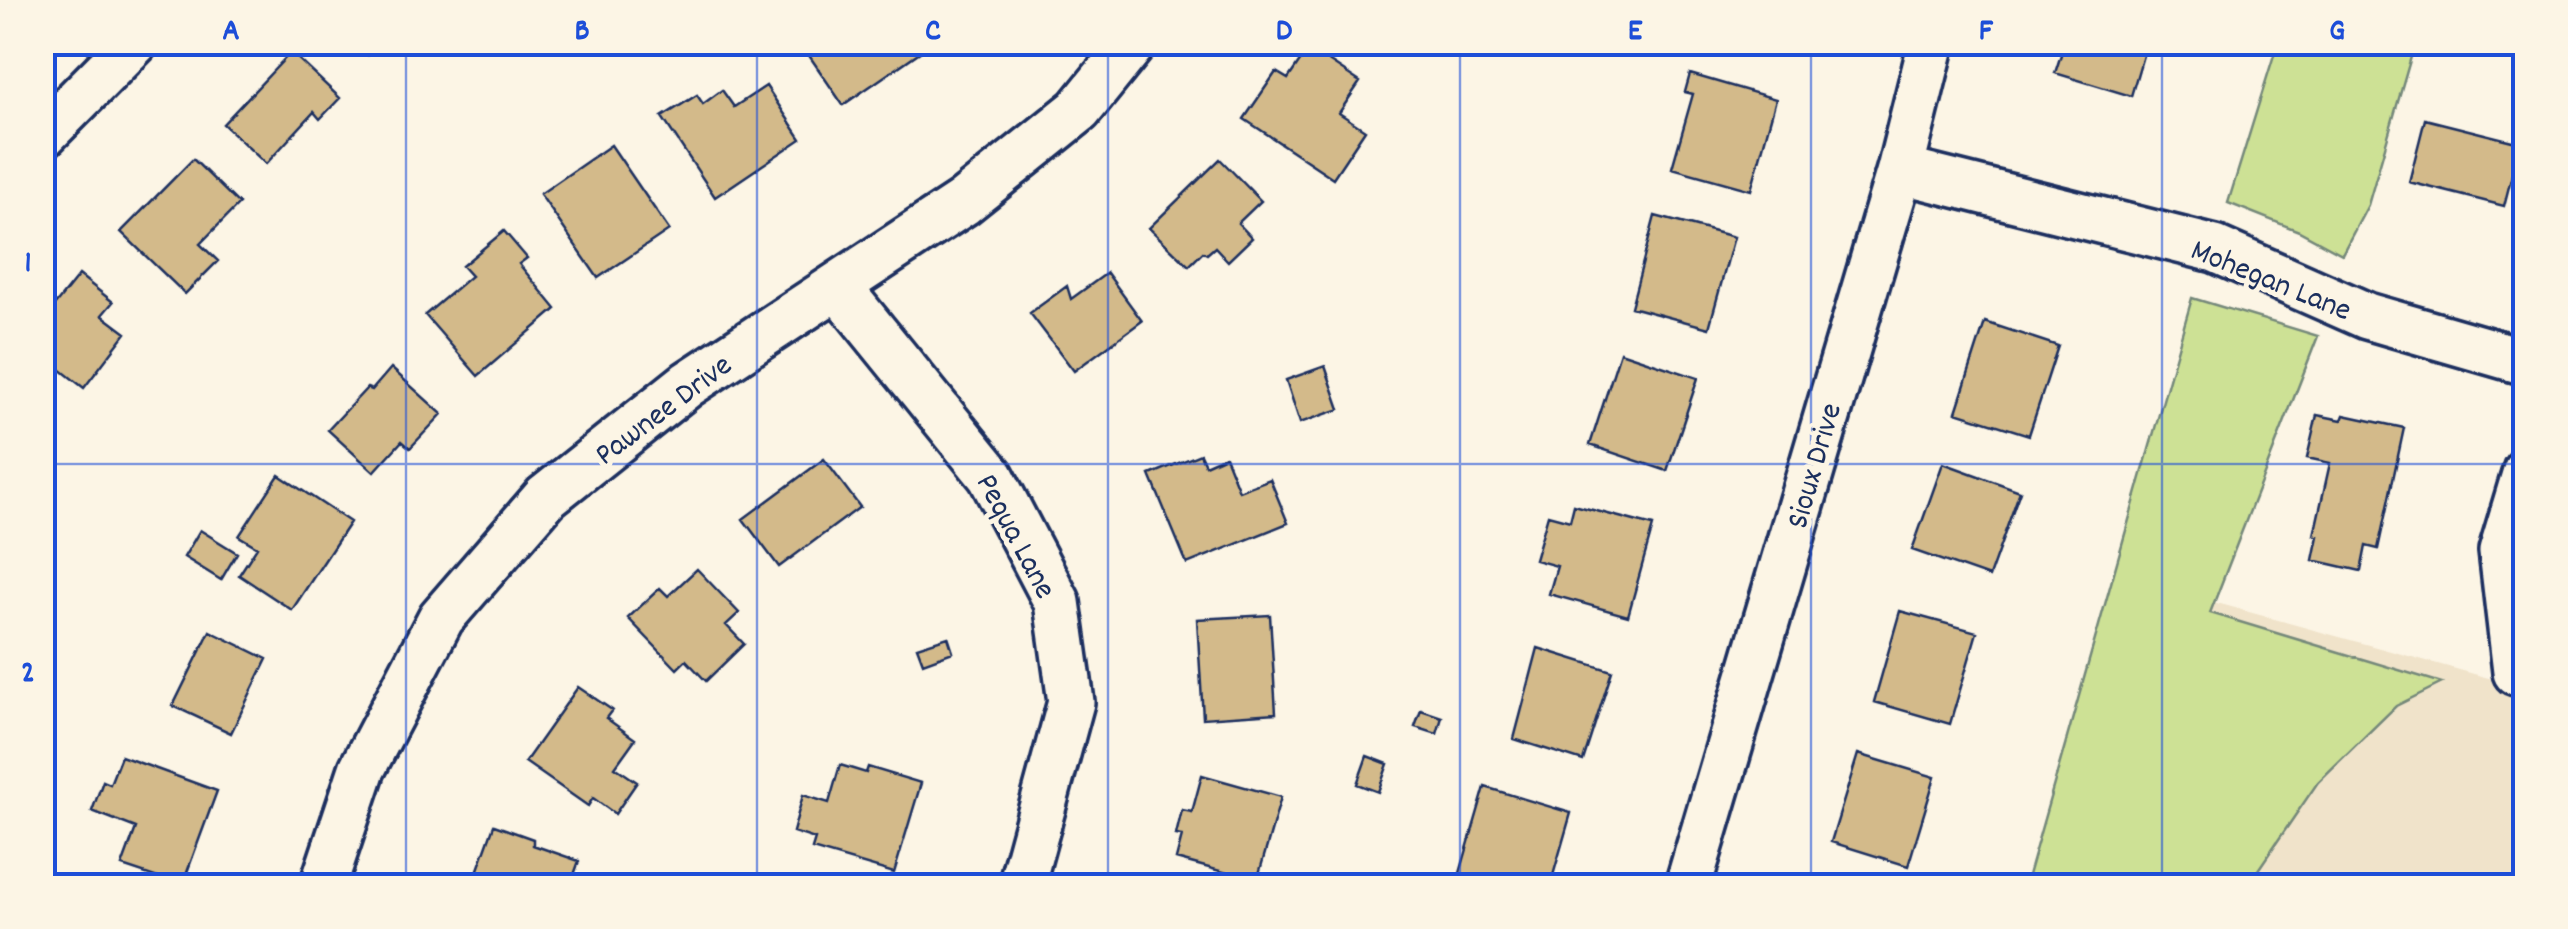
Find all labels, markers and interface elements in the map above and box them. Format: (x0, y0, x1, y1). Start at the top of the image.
text: A (222, 10, 240, 56)
text: B (574, 10, 590, 56)
text: C (925, 10, 941, 56)
text: D (1276, 10, 1293, 56)
text: E (1628, 10, 1643, 56)
text: F (1979, 10, 1994, 56)
text: G (2329, 10, 2345, 56)
street label: Mohegan Lane (2183, 230, 2357, 336)
text: 1 (24, 242, 32, 288)
street label: Pawnee Drive (586, 345, 744, 479)
street label: Sioux Drive (1777, 398, 1857, 535)
street label: Pequa Lane (961, 467, 1066, 608)
text: 2 (21, 652, 35, 698)

